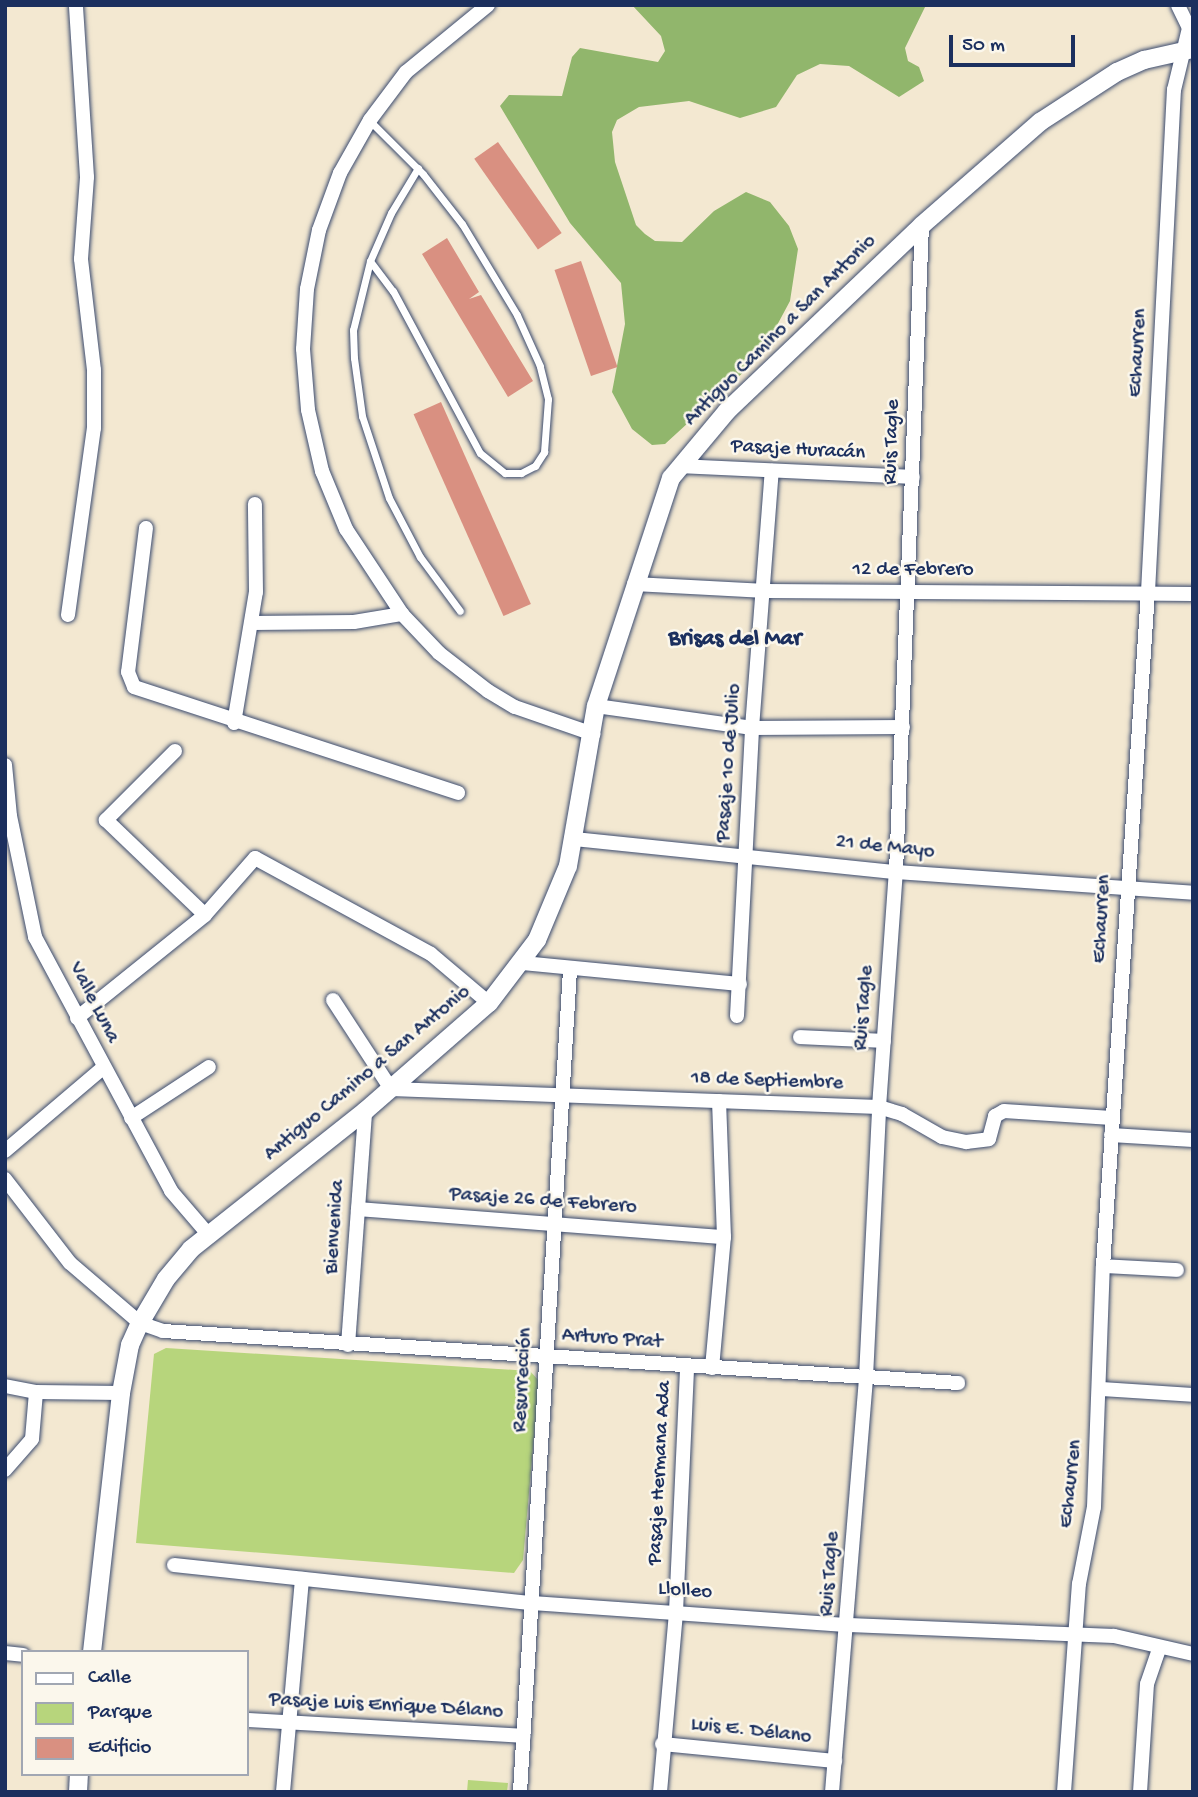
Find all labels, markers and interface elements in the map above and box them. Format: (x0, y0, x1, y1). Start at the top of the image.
scale bar (953, 21, 1079, 65)
text: 50 m (962, 34, 1005, 59)
street label: Antiguo Camino a San Antonio (680, 230, 882, 432)
street label: Echaurren (1124, 308, 1154, 398)
street label: Ruis Tagle (879, 399, 907, 485)
street label: Pasaje Huracán (730, 435, 866, 467)
street label: 12 de Febrero (852, 558, 974, 584)
district label: Brisas del Mar (669, 626, 801, 654)
street label: Pasaje 10 de Julio (712, 683, 748, 843)
street label: 21 de Mayo (834, 830, 936, 866)
street label: Echaurren (1088, 874, 1118, 964)
street label: Valle Luna (62, 958, 124, 1048)
street label: Ruis Tagle (849, 965, 881, 1051)
street label: Antiguo Camino a San Antonio (260, 980, 476, 1168)
street label: 18 de Septiembre (690, 1067, 844, 1097)
street label: Bienvenida (320, 1179, 352, 1275)
street label: Pasaje 26 de Febrero (448, 1183, 638, 1221)
street label: Arturo Prat (561, 1324, 663, 1356)
street label: Resurrección (509, 1327, 539, 1433)
street label: Pasaje Hermana Ada (644, 1380, 678, 1566)
street label: Echaurren (1055, 1439, 1089, 1529)
street label: Ruis Tagle (815, 1531, 847, 1617)
street label: Llolleo (657, 1578, 713, 1606)
legend (21, 1650, 248, 1776)
text: Calle (88, 1666, 131, 1691)
street label: Pasaje Luis Enrique Délano (268, 1688, 504, 1726)
text: Parque (88, 1701, 152, 1726)
street label: Luis E. Délano (689, 1713, 813, 1751)
text: Edificio (88, 1736, 152, 1761)

